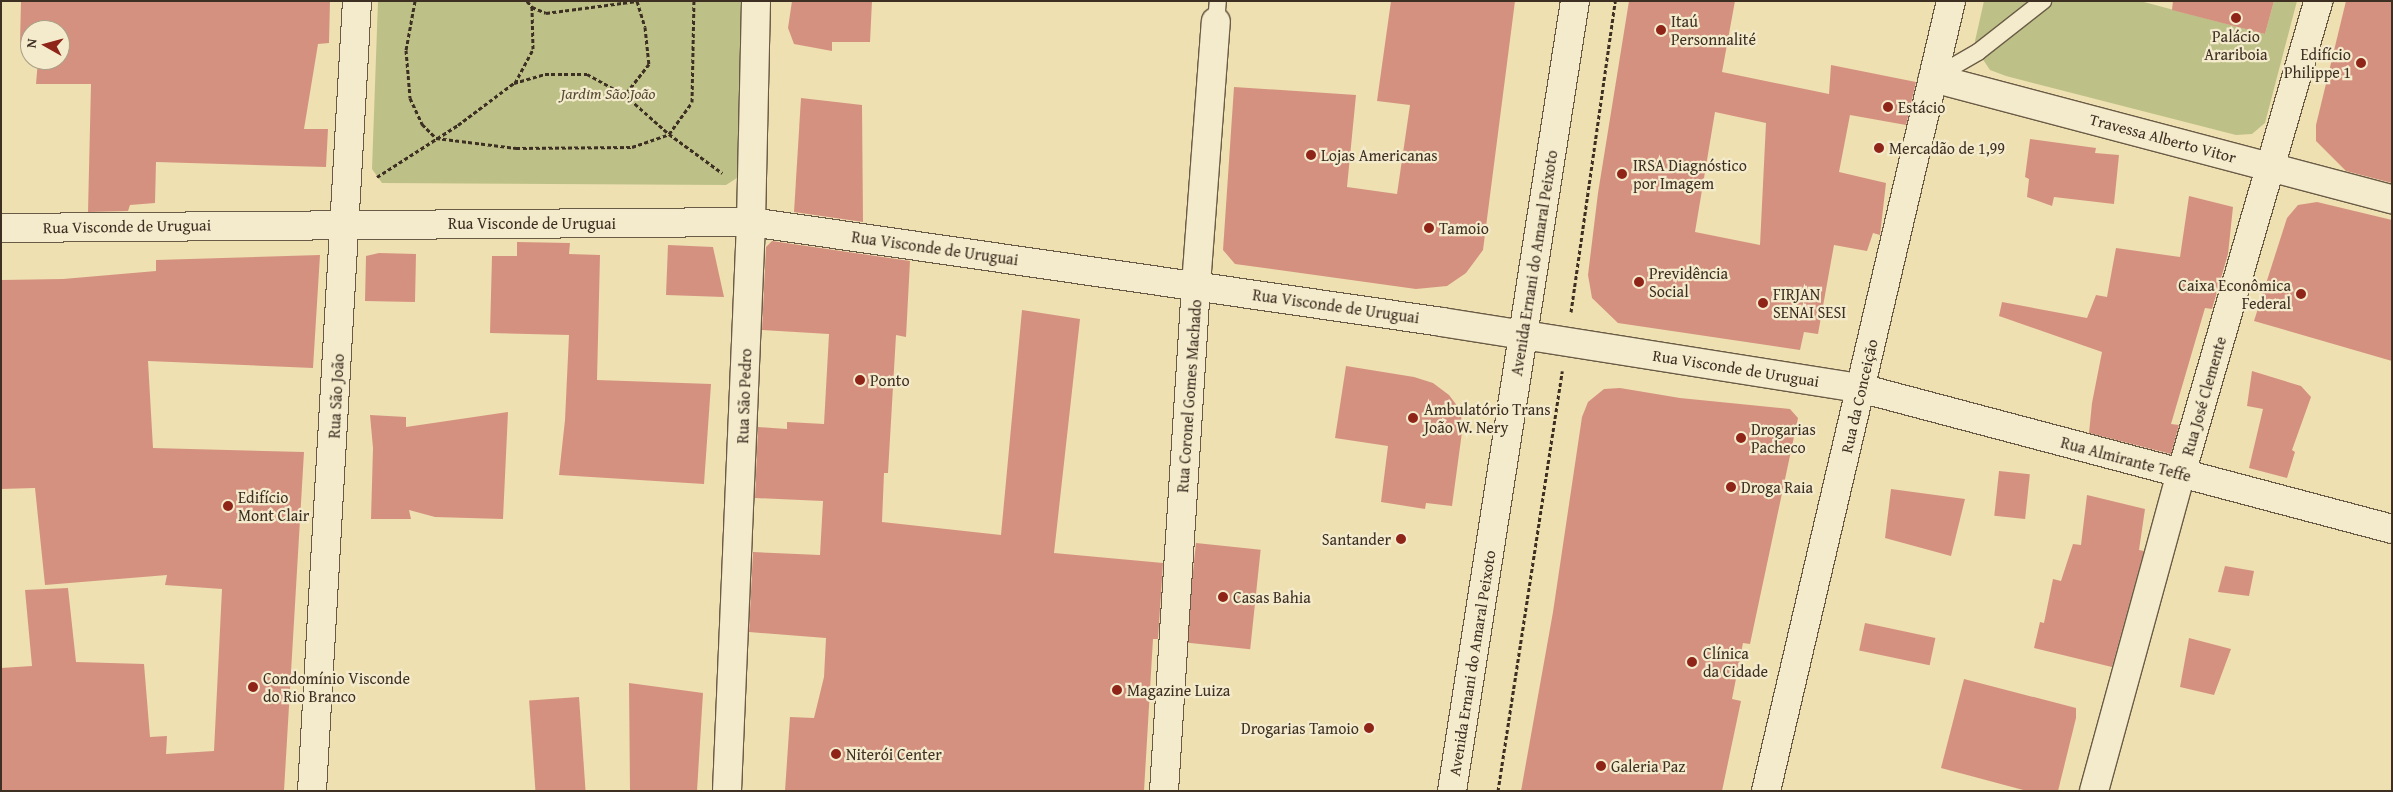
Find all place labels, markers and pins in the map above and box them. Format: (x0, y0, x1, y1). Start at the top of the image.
place label: Itaú Personnalité (1671, 11, 1756, 49)
marker: Palácio Arariboia (2230, 12, 2242, 24)
marker: Itaú Personnalité (1655, 24, 1667, 36)
place label: Palácio Arariboia (2204, 26, 2268, 64)
place label: Edifício Philippe 1 (2284, 44, 2351, 82)
marker: Edifício Philippe 1 (2355, 57, 2367, 69)
place label: Estácio (1898, 97, 1945, 117)
marker: Estácio (1882, 101, 1894, 113)
place label: Mercadão de 1,99 (1889, 138, 2005, 158)
marker: Mercadão de 1,99 (1873, 142, 1885, 154)
place label: Lojas Americanas (1321, 145, 1438, 165)
marker: Lojas Americanas (1305, 149, 1317, 161)
place label: IRSA Diagnóstico por Imagem (1633, 155, 1747, 193)
marker: IRSA Diagnóstico por Imagem (1615, 167, 1629, 181)
place label: Tamoio (1439, 218, 1489, 238)
marker: Tamoio (1423, 222, 1435, 234)
place label: Previdência Social (1649, 263, 1728, 301)
place label: Caixa Econômica Federal (2178, 275, 2291, 313)
marker: Previdência Social (1633, 276, 1645, 288)
place label: FIRJAN SENAI SESI (1773, 284, 1846, 322)
marker: Caixa Econômica Federal (2295, 288, 2307, 300)
marker: FIRJAN SENAI SESI (1757, 297, 1769, 309)
place label: Ponto (870, 370, 910, 390)
marker: Ponto (854, 374, 866, 386)
place label: Ambulatório Trans João W. Nery (1424, 399, 1551, 437)
marker: Ambulatório Trans João W. Nery (1406, 411, 1420, 425)
place label: Drogarias Pacheco (1751, 419, 1816, 457)
marker: Drogarias Pacheco (1735, 432, 1747, 444)
place label: Droga Raia (1741, 477, 1813, 497)
marker: Droga Raia (1725, 481, 1737, 493)
place label: Edifício Mont Clair (238, 487, 309, 525)
marker: Edifício Mont Clair (222, 500, 234, 512)
place label: Santander (1322, 529, 1391, 549)
marker: Santander (1395, 533, 1407, 545)
place label: Casas Bahia (1233, 587, 1311, 607)
marker: Casas Bahia (1217, 591, 1229, 603)
place label: Clínica da Cidade (1703, 643, 1768, 681)
marker: Clínica da Cidade (1685, 655, 1699, 669)
place label: Condomínio Visconde do Rio Branco (263, 668, 410, 706)
place label: Magazine Luiza (1127, 680, 1230, 700)
marker: Condomínio Visconde do Rio Branco (247, 681, 259, 693)
marker: Magazine Luiza (1111, 684, 1123, 696)
place label: Drogarias Tamoio (1241, 718, 1359, 738)
marker: Drogarias Tamoio (1363, 722, 1375, 734)
place label: Niterói Center (846, 744, 942, 764)
marker: Niterói Center (830, 748, 842, 760)
place label: Galeria Paz (1611, 756, 1685, 776)
marker: Galeria Paz (1595, 760, 1607, 772)

